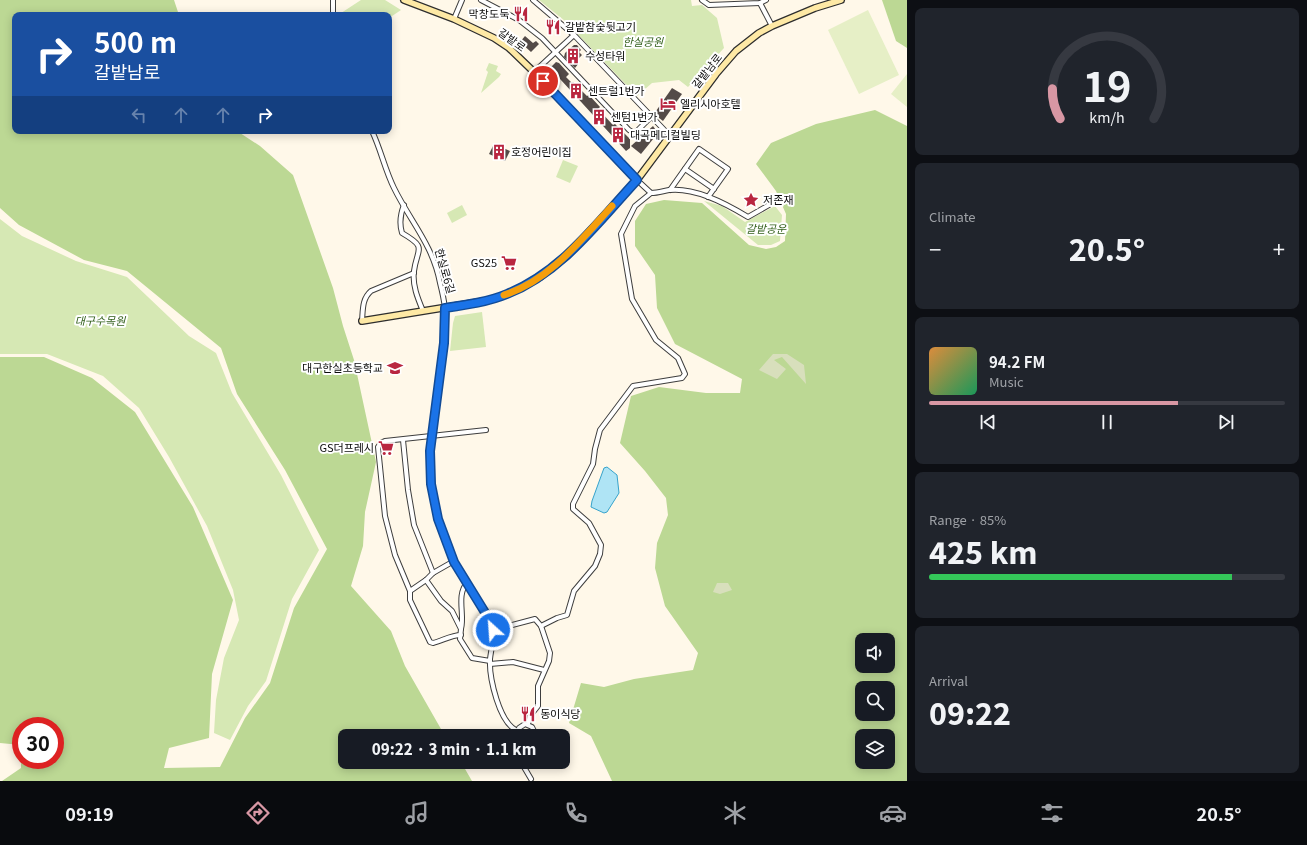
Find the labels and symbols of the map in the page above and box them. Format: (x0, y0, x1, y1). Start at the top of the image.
place label: 막창도둑 (469, 5, 509, 21)
restaurant icon: 막창도둑 (512, 5, 530, 23)
restaurant icon: 갈밭참숯뒷고기 (544, 18, 562, 36)
place label: 갈밭참숯뒷고기 (565, 18, 636, 34)
street label: 갈밭로 (496, 24, 530, 55)
park label: 한실공원 (623, 33, 664, 49)
building icon: 수성타워 (564, 47, 582, 65)
place label: 수성타워 (585, 47, 625, 63)
street label: 갈밭남로 (687, 50, 725, 91)
pin (526, 64, 560, 98)
building icon: 센트럴1번가 (567, 82, 585, 100)
place label: 센트럴1번가 (588, 82, 645, 98)
hotel icon: 엘리시아호텔 (659, 95, 677, 113)
place label: 엘리시아호텔 (680, 95, 741, 111)
building icon: 센텀1번가 (590, 108, 608, 126)
place label: 센텀1번가 (611, 108, 658, 124)
building icon: 대곡메디컬빌딩 (609, 126, 627, 144)
place label: 대곡메디컬빌딩 (630, 126, 701, 142)
building icon: 호정어린이집 (490, 143, 508, 161)
place label: 호정어린이집 (511, 143, 572, 159)
place icon: 저존재 (742, 191, 760, 209)
place label: 저존재 (763, 191, 793, 207)
park label: 갈밭공운 (746, 220, 787, 236)
street label: 한실로6길 (432, 246, 460, 295)
place label: GS25 (471, 254, 497, 270)
supermarket icon: GS25 (500, 254, 518, 272)
park label: 대구수목원 (75, 312, 126, 328)
place label: 대구한실초등학교 (302, 359, 383, 375)
school or university icon: 대구한실초등학교 (386, 359, 404, 377)
place label: GS더프레시 (319, 439, 374, 455)
supermarket icon: GS더프레시 (377, 439, 395, 457)
position arrow (472, 609, 514, 651)
restaurant icon: 동이식당 (519, 705, 537, 723)
place label: 동이식당 (540, 705, 580, 721)
speed limit sign: 30 (12, 717, 64, 769)

